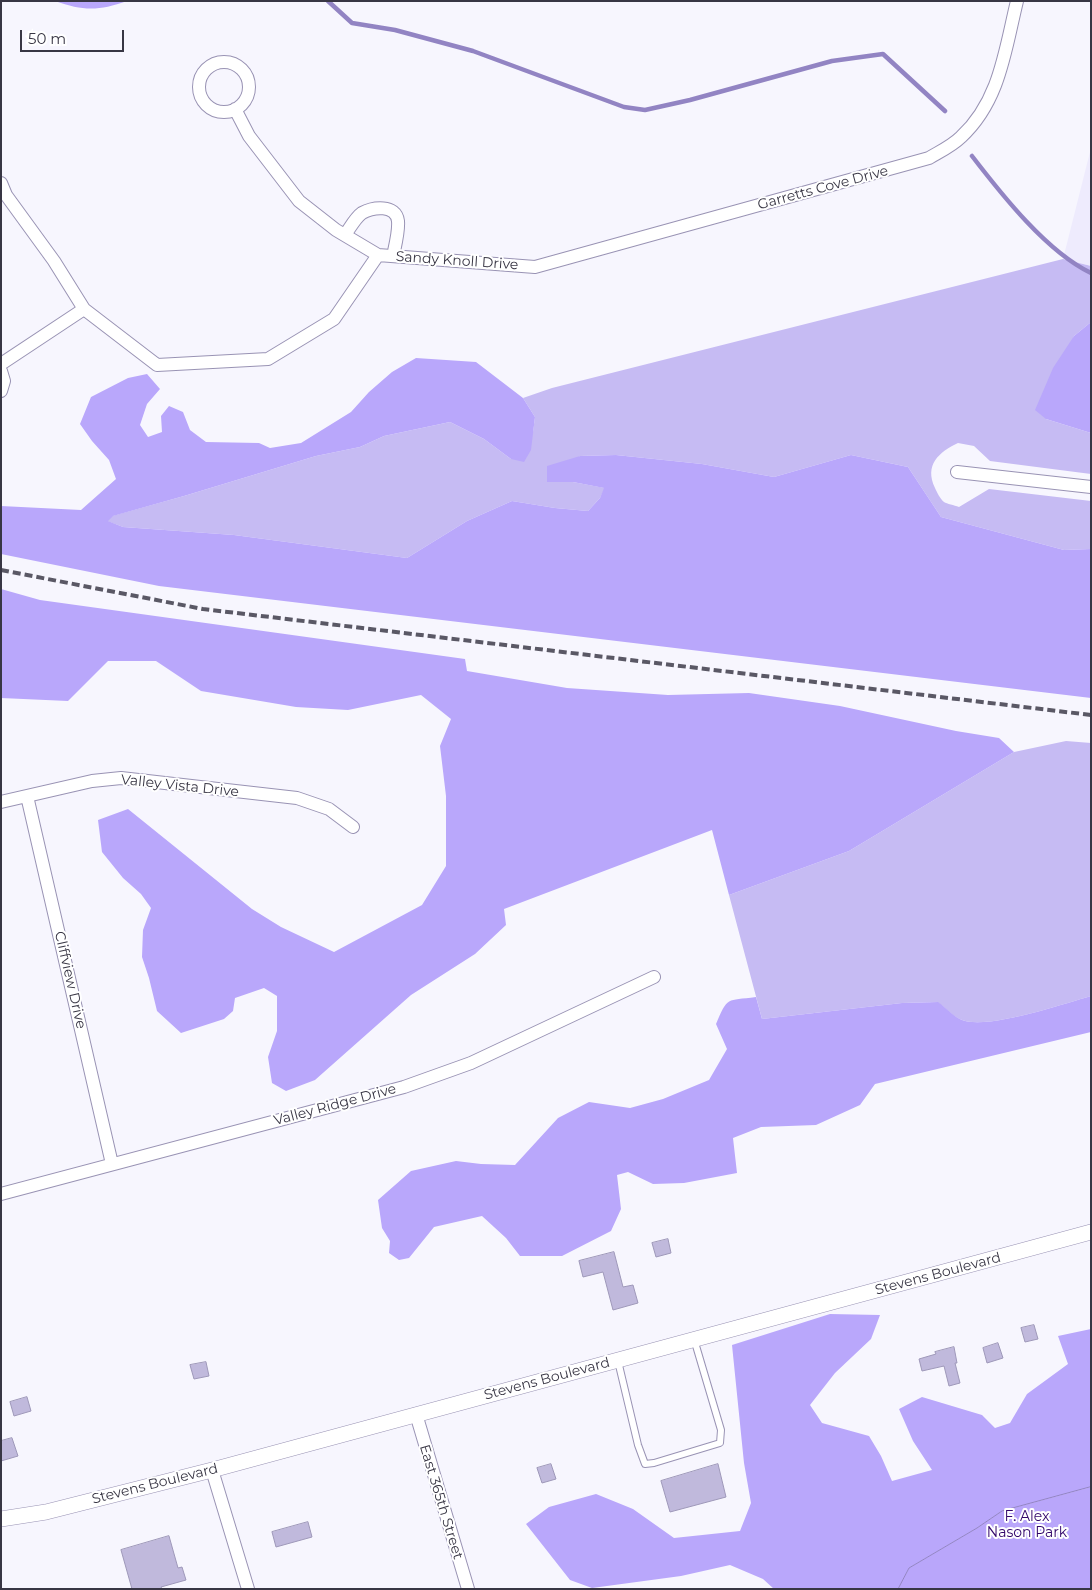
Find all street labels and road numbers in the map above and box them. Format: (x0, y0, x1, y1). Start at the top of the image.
street label: Garretts Cove Drive (756, 162, 890, 214)
street label: Sandy Knoll Drive (395, 248, 519, 274)
street label: Valley Vista Drive (120, 771, 240, 801)
street label: Cliffview Drive (51, 930, 89, 1030)
street label: Valley Ridge Drive (272, 1081, 398, 1129)
street label: Stevens Boulevard (873, 1249, 1003, 1299)
street label: Stevens Boulevard (482, 1354, 612, 1404)
street label: East 365th Street (416, 1443, 466, 1561)
street label: Stevens Boulevard (90, 1460, 220, 1508)

